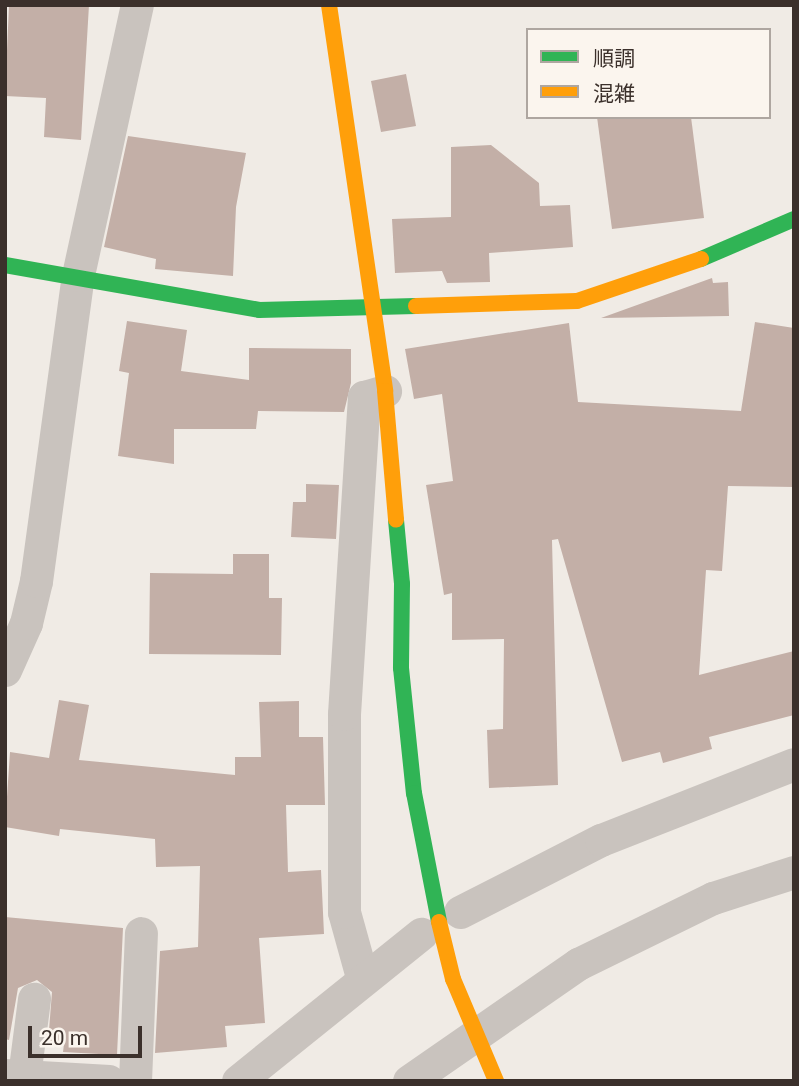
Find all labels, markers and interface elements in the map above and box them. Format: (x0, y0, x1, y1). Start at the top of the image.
legend (526, 28, 771, 119)
text: 順調 (593, 47, 635, 71)
text: 混雑 (593, 82, 635, 106)
scale bar (32, 1012, 145, 1056)
text: 20 m (41, 1026, 88, 1050)

